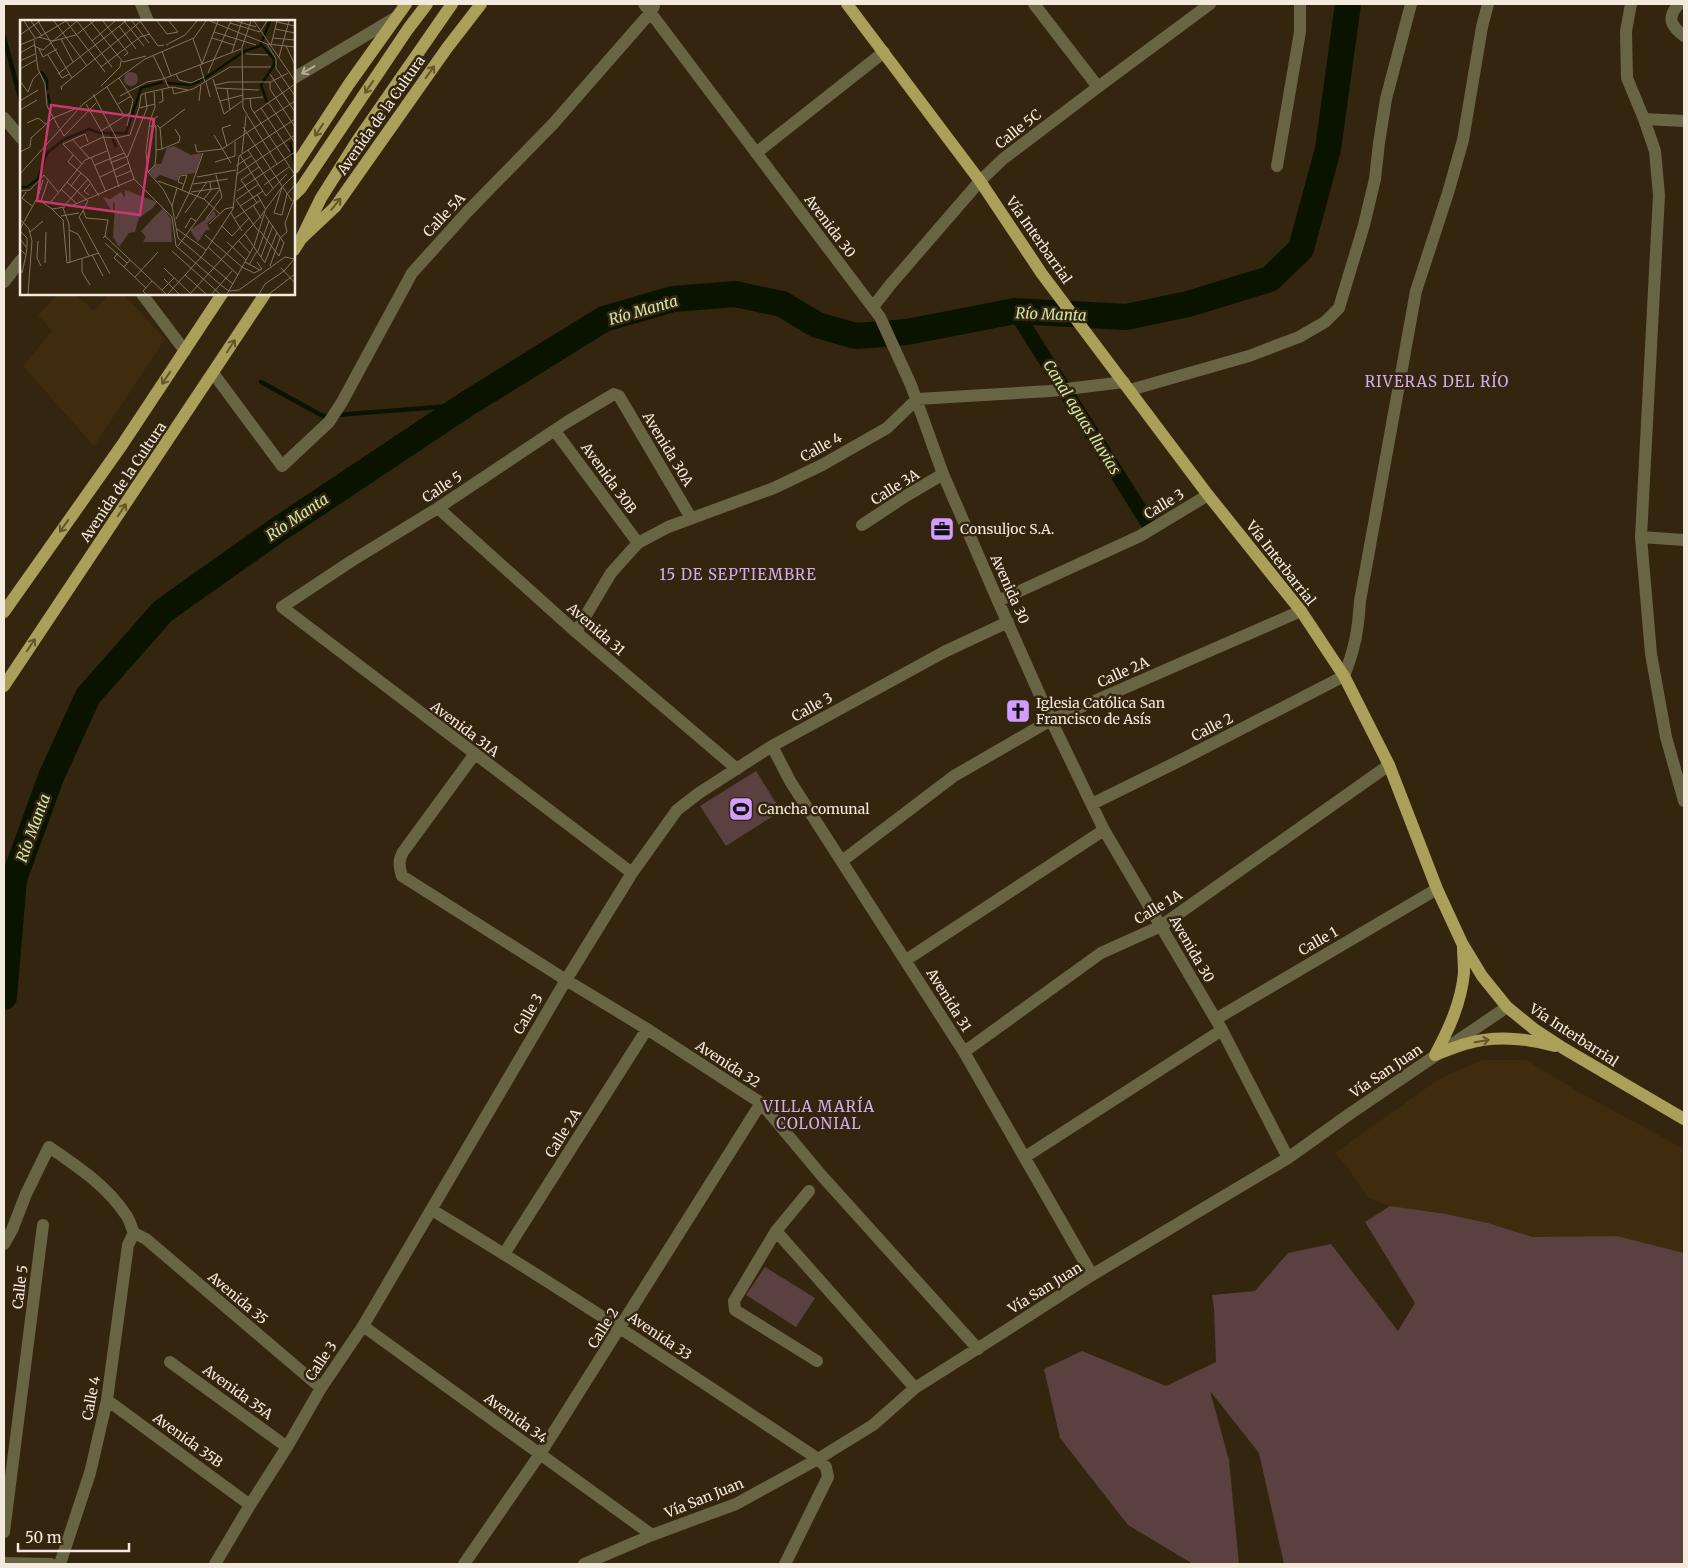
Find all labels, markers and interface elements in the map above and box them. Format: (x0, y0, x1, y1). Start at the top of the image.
inset map (20, 20, 295, 295)
street label: Avenida de la Cultura (333, 52, 429, 179)
one-way arrow (302, 65, 316, 75)
one-way arrow (425, 65, 435, 79)
one-way arrow (364, 79, 374, 93)
street label: Calle 5C (991, 105, 1045, 153)
one-way arrow (313, 123, 324, 137)
street label: Calle 5A (419, 189, 469, 241)
street label: Avenida 30 (800, 190, 859, 261)
street label: Vía Interbarrial (1002, 192, 1076, 288)
one-way arrow (330, 198, 341, 211)
water label: Río Manta (606, 291, 680, 329)
water label: Río Manta (1015, 303, 1087, 325)
one-way arrow (226, 339, 236, 353)
water label: Canal aguas lluvias (1039, 356, 1125, 478)
one-way arrow (161, 371, 171, 385)
district label: RIVERAS DEL RÍO (1365, 371, 1509, 391)
street label: Avenida 30A (638, 408, 697, 490)
street label: Avenida de la Cultura (75, 418, 170, 546)
street label: Calle 4 (797, 428, 845, 466)
street label: Avenida 30B (577, 438, 641, 517)
street label: Calle 3A (867, 465, 923, 509)
street label: Calle 5 (419, 467, 465, 507)
street label: Calle 3 (1140, 485, 1188, 523)
water label: Río Manta (262, 489, 332, 545)
one-way arrow (116, 503, 127, 517)
office icon: Consuljoc S.A. (929, 516, 955, 542)
street label: Vía Interbarrial (1242, 516, 1320, 609)
one-way arrow (59, 519, 69, 533)
place label: Consuljoc S.A. (960, 520, 1054, 538)
street label: Avenida 30 (986, 551, 1033, 627)
district label: 15 DE SEPTIEMBRE (659, 565, 817, 584)
street label: Avenida 31 (563, 598, 629, 659)
one-way arrow (26, 638, 36, 652)
street label: Calle 2A (1094, 653, 1152, 691)
street label: Calle 3 (788, 688, 836, 726)
place label: Iglesia Católica San Francisco de Asís (1036, 694, 1165, 728)
street label: Avenida 31A (426, 697, 503, 761)
church icon: Iglesia Católica San Francisco de Asís (1005, 698, 1031, 724)
street label: Calle 2 (1188, 709, 1236, 745)
water label: Río Manta (12, 791, 54, 865)
sports icon: Cancha comunal (728, 796, 754, 822)
place label: Cancha comunal (758, 800, 870, 818)
street label: Calle 1A (1131, 886, 1185, 928)
street label: Avenida 30 (1165, 912, 1218, 986)
street label: Calle 1 (1295, 923, 1341, 959)
street label: Avenida 31 (922, 964, 975, 1035)
street label: Calle 3 (509, 990, 547, 1038)
street label: Vía Interbarrial (1525, 999, 1622, 1071)
one-way arrow (1473, 1035, 1489, 1045)
street label: Avenida 32 (692, 1036, 764, 1091)
street label: Vía San Juan (1346, 1040, 1426, 1102)
district label: VILLA MARÍA COLONIAL (762, 1096, 875, 1133)
street label: Calle 2A (541, 1105, 585, 1161)
street label: Vía San Juan (1004, 1258, 1085, 1318)
street label: Calle 5 (8, 1264, 32, 1310)
street label: Avenida 35 (204, 1267, 272, 1328)
street label: Calle 2 (584, 1304, 622, 1352)
street label: Avenida 33 (624, 1308, 695, 1364)
street label: Calle 3 (301, 1338, 341, 1384)
street label: Avenida 35A (199, 1360, 277, 1423)
street label: Calle 4 (78, 1374, 104, 1422)
street label: Avenida 34 (480, 1388, 551, 1447)
street label: Avenida 35B (149, 1408, 226, 1471)
street label: Vía San Juan (661, 1474, 746, 1522)
scale bar (18, 1520, 129, 1552)
text: 50 m (25, 1528, 62, 1547)

